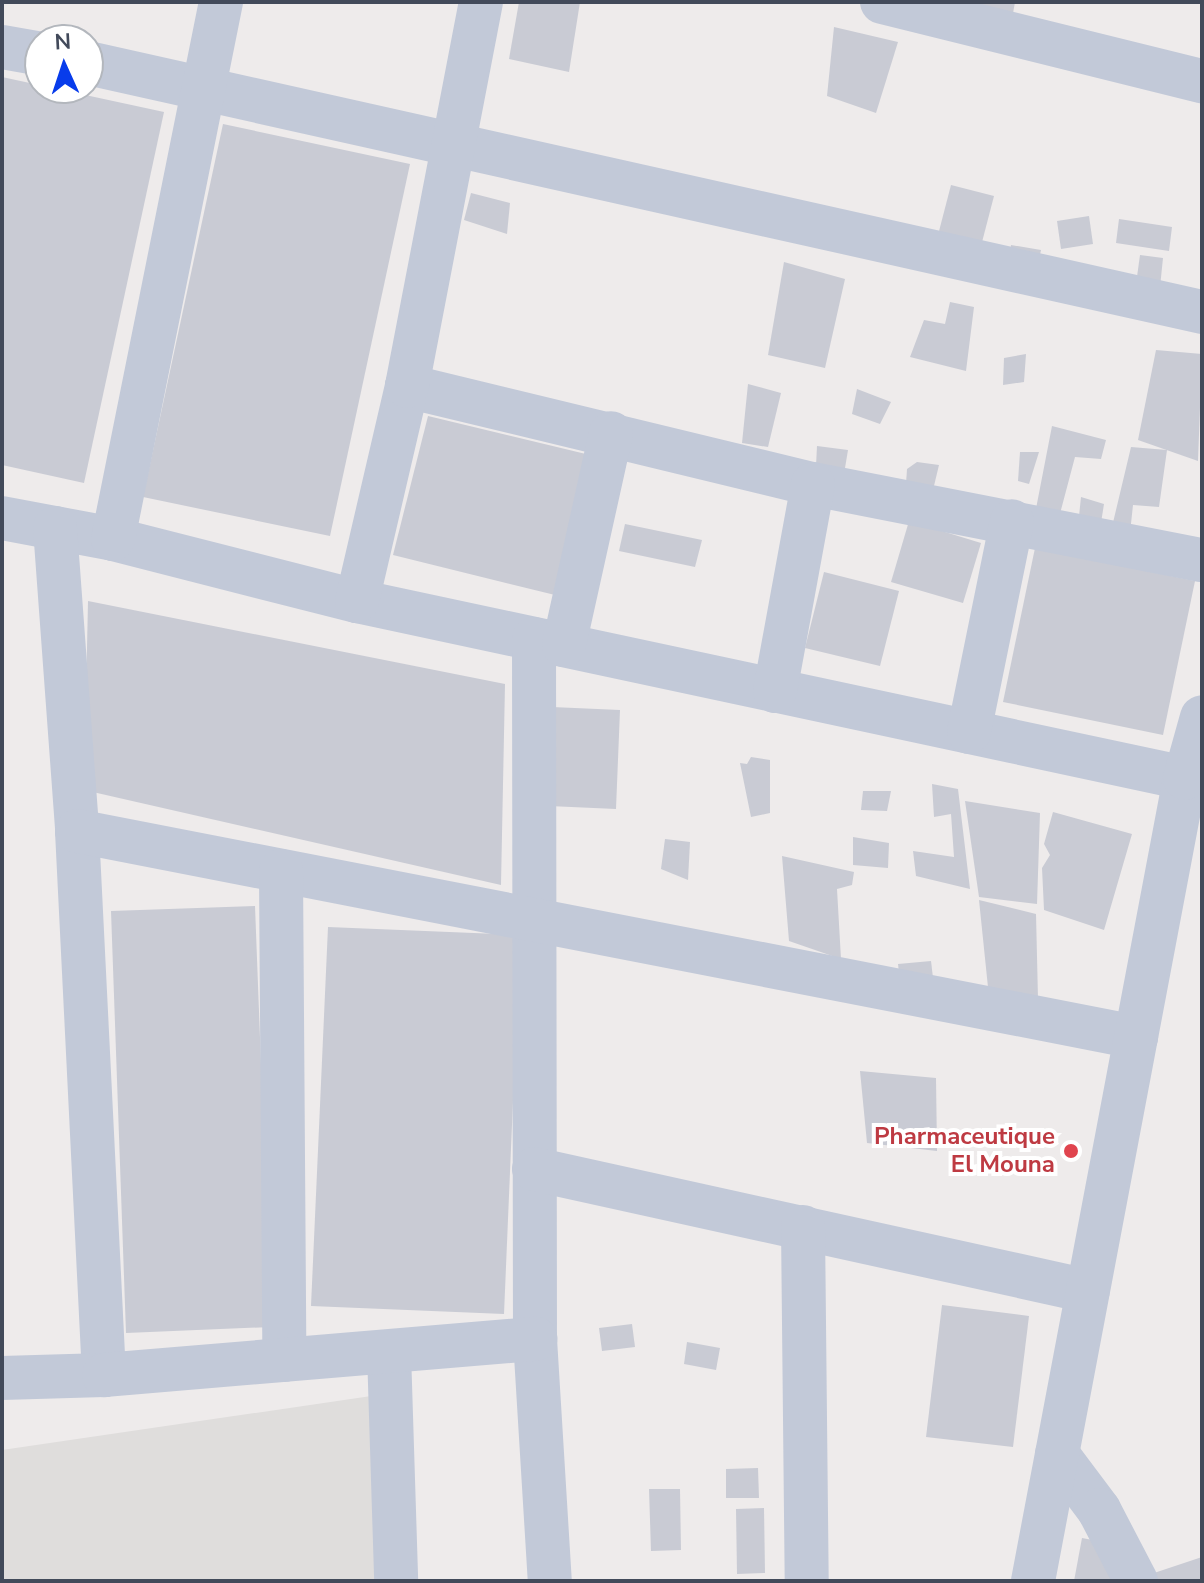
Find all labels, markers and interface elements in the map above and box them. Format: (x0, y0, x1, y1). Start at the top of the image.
north arrow (24, 24, 104, 104)
text: N (54, 27, 72, 57)
place label: Pharmaceutique El Mouna (874, 1123, 1055, 1179)
marker: Pharmaceutique El Mouna (1062, 1142, 1080, 1160)

